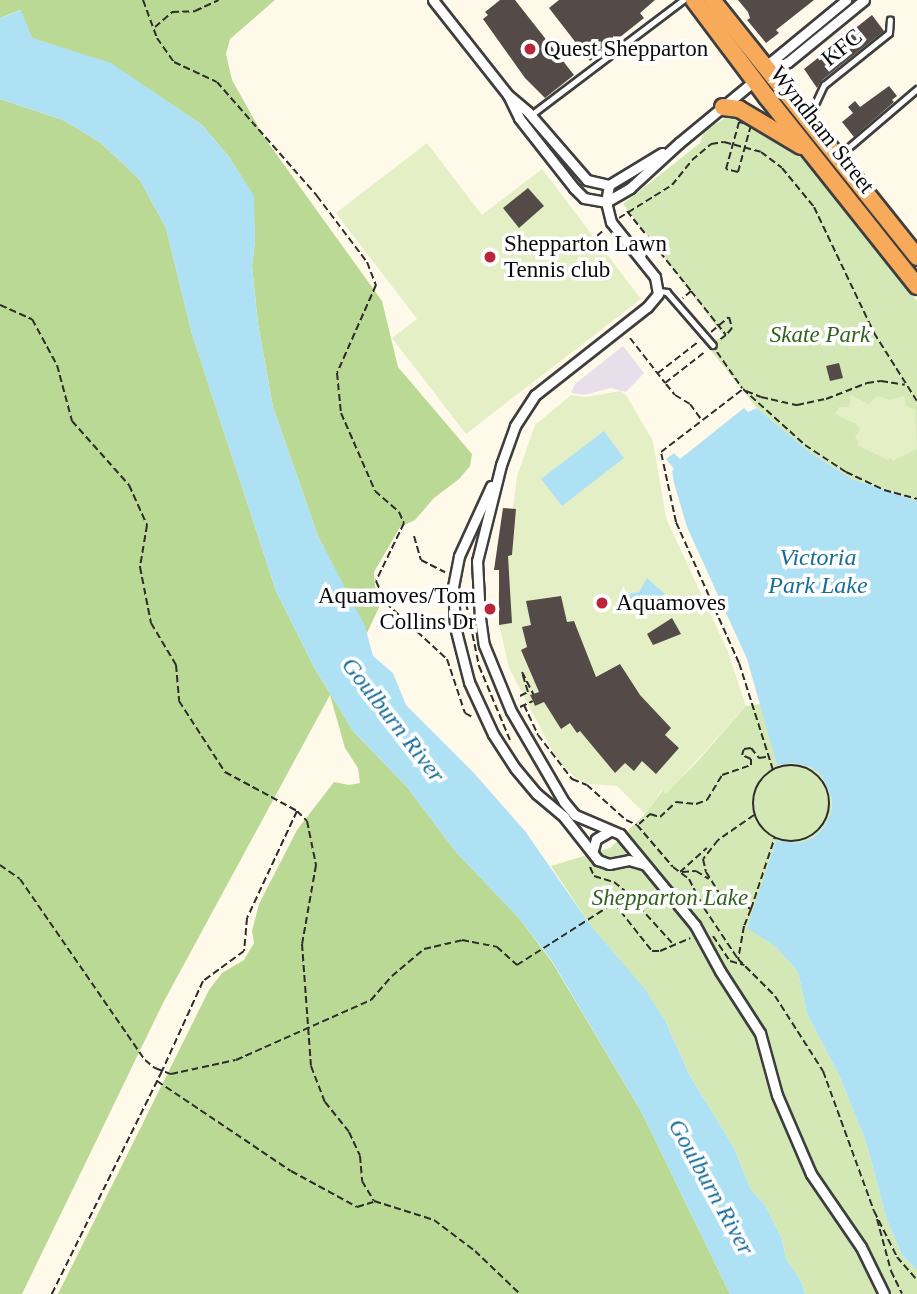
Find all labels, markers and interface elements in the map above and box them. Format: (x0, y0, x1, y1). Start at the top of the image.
street label: KFC (816, 23, 868, 73)
place label: Quest Shepparton (544, 35, 708, 63)
marker: Quest Shepparton (522, 41, 538, 57)
street label: Wyndham Street (764, 61, 880, 199)
place label: Shepparton Lawn Tennis club (504, 230, 667, 284)
marker: Shepparton Lawn Tennis club (482, 249, 498, 265)
park label: Skate Park (770, 321, 870, 349)
water label: Victoria Park Lake (768, 544, 868, 600)
place label: Aquamoves/Tom Collins Dr (318, 582, 476, 636)
place label: Aquamoves (616, 589, 726, 617)
marker: Aquamoves (594, 595, 610, 611)
marker: Aquamoves/Tom Collins Dr (482, 601, 498, 617)
water label: Goulburn River (335, 652, 451, 788)
park label: Shepparton Lake (592, 884, 748, 912)
water label: Goulburn River (662, 1114, 760, 1260)

